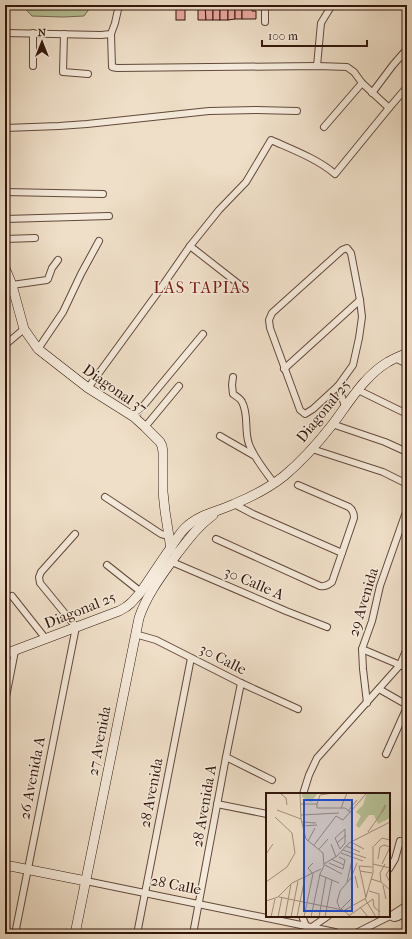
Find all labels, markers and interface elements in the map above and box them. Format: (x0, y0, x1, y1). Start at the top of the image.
north arrow (22, 22, 62, 62)
scale bar (262, 22, 367, 48)
text: N (38, 26, 47, 39)
text: 100 m (268, 29, 298, 43)
district label: LAS TAPIAS (153, 278, 251, 297)
street label: Diagonal 37 (79, 360, 151, 418)
street label: Diagonal 25 (292, 376, 354, 446)
street label: 30 Calle A (221, 562, 287, 604)
street label: 29 Avenida (344, 564, 382, 639)
street label: Diagonal 25 (42, 588, 118, 632)
street label: 30 Calle (197, 640, 250, 679)
street label: 27 Avenida (83, 704, 115, 777)
street label: 26 Avenida A (15, 735, 49, 821)
street label: 28 Avenida (135, 756, 167, 829)
street label: 28 Avenida A (188, 763, 220, 849)
inset map (266, 793, 390, 917)
street label: 28 Calle (149, 871, 203, 899)

